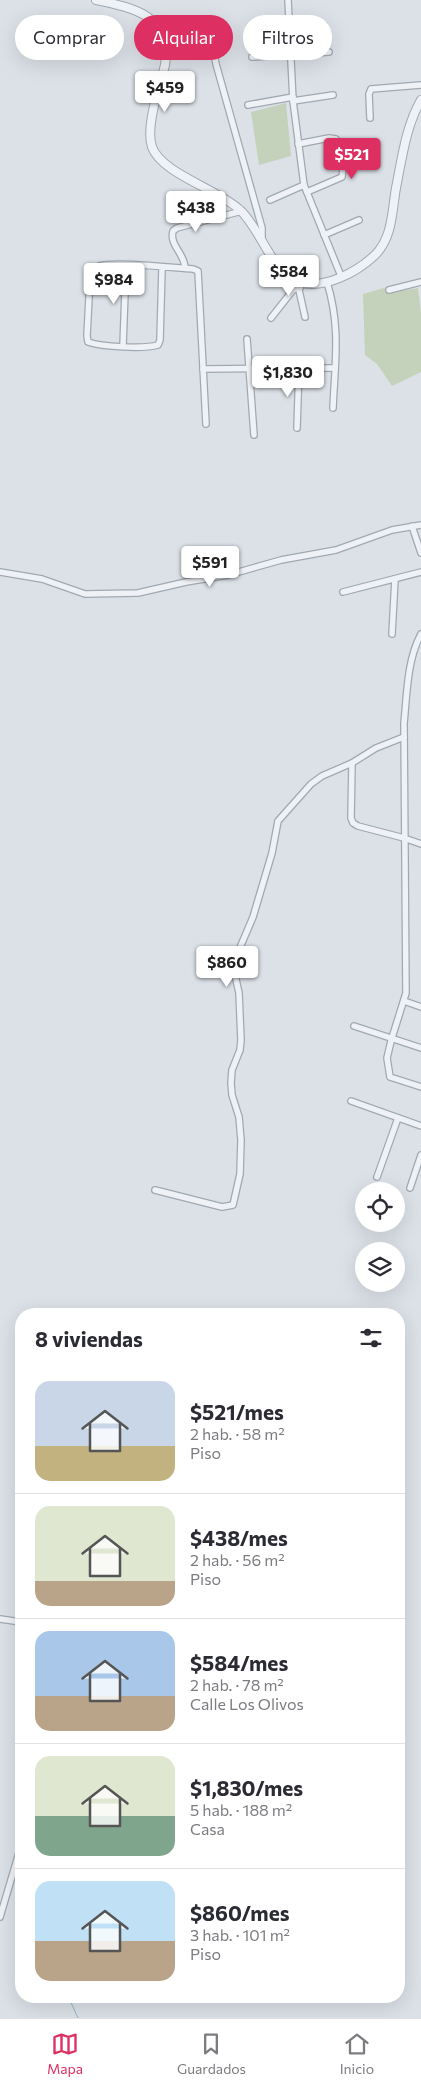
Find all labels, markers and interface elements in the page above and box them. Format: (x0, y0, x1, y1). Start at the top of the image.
chip: Comprar (15, 15, 124, 60)
chip: Alquilar (134, 15, 233, 60)
chip: Filtros (243, 15, 332, 60)
pin: $459 (135, 70, 195, 113)
text: $459 (146, 77, 184, 96)
pin: $521 (322, 138, 382, 180)
text: $521 (335, 144, 369, 163)
pin: $438 (166, 190, 226, 233)
text: $438 (177, 197, 215, 216)
pin: $584 (259, 254, 319, 297)
text: $584 (270, 261, 308, 280)
pin: $984 (84, 262, 144, 305)
text: $984 (95, 269, 133, 288)
pin: $1,830 (247, 356, 329, 398)
text: $1,830 (263, 362, 313, 381)
pin: $591 (180, 546, 240, 588)
text: $591 (192, 552, 228, 571)
pin: $860 (197, 946, 257, 988)
text: $860 (207, 952, 247, 971)
map controls (355, 1182, 405, 1292)
button: locate (355, 1182, 405, 1232)
button: layers (355, 1242, 405, 1292)
icon: filters (357, 1324, 385, 1352)
text: 8 viviendas (35, 1326, 143, 1351)
text: $521/mes (190, 1399, 284, 1424)
icon: home (75, 1401, 135, 1461)
text: 2 hab. · 58 m² (190, 1424, 285, 1443)
text: Piso (190, 1443, 221, 1462)
text: $438/mes (190, 1525, 288, 1550)
icon: home (75, 1526, 135, 1586)
text: 2 hab. · 56 m² (190, 1550, 285, 1569)
text: Piso (190, 1569, 221, 1588)
text: $584/mes (190, 1650, 288, 1675)
icon: home (75, 1651, 135, 1711)
text: 2 hab. · 78 m² (190, 1675, 284, 1694)
text: Calle Los Olivos (190, 1694, 304, 1713)
text: $1,830/mes (190, 1775, 303, 1800)
icon: home (75, 1776, 135, 1836)
text: 5 hab. · 188 m² (190, 1800, 292, 1819)
text: Casa (190, 1819, 225, 1838)
text: $860/mes (190, 1900, 290, 1925)
icon: home (75, 1901, 135, 1961)
text: 3 hab. · 101 m² (190, 1925, 290, 1944)
text: Piso (190, 1944, 221, 1963)
tab: Mapa (47, 2030, 83, 2077)
tab: Guardados (177, 2030, 246, 2077)
tab: Inicio (340, 2030, 374, 2077)

